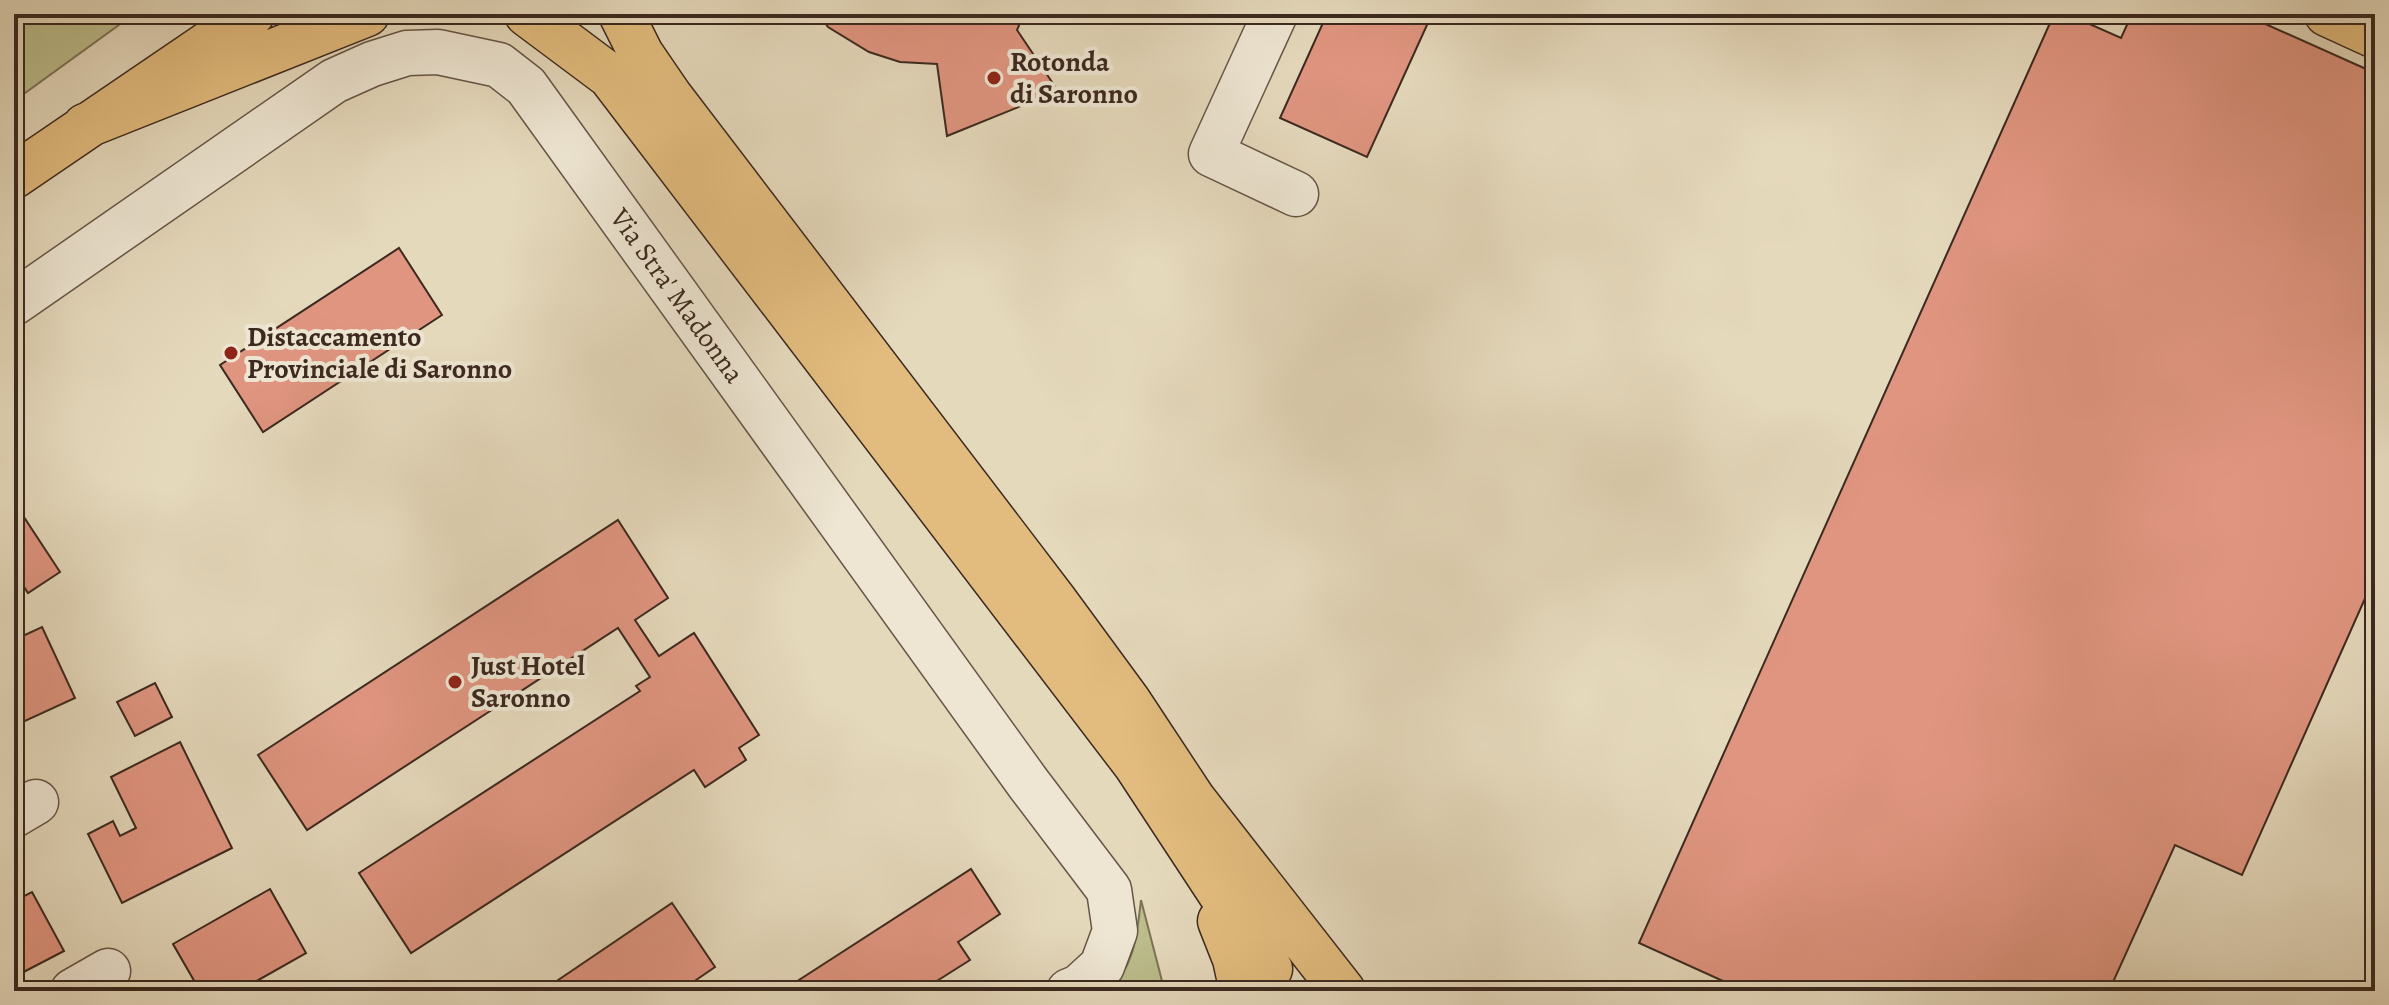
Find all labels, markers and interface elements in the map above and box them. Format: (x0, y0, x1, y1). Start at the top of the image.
place label: Rotonda di Saronno (1010, 43, 1138, 113)
marker: Rotonda di Saronno (985, 69, 1003, 87)
street label: Via Stra' Madonna (601, 200, 753, 391)
place label: Distaccamento Provinciale di Saronno (247, 318, 512, 388)
marker: Distaccamento Provinciale di Saronno (222, 344, 240, 362)
place label: Just Hotel Saronno (471, 647, 585, 717)
marker: Just Hotel Saronno (446, 673, 464, 691)

